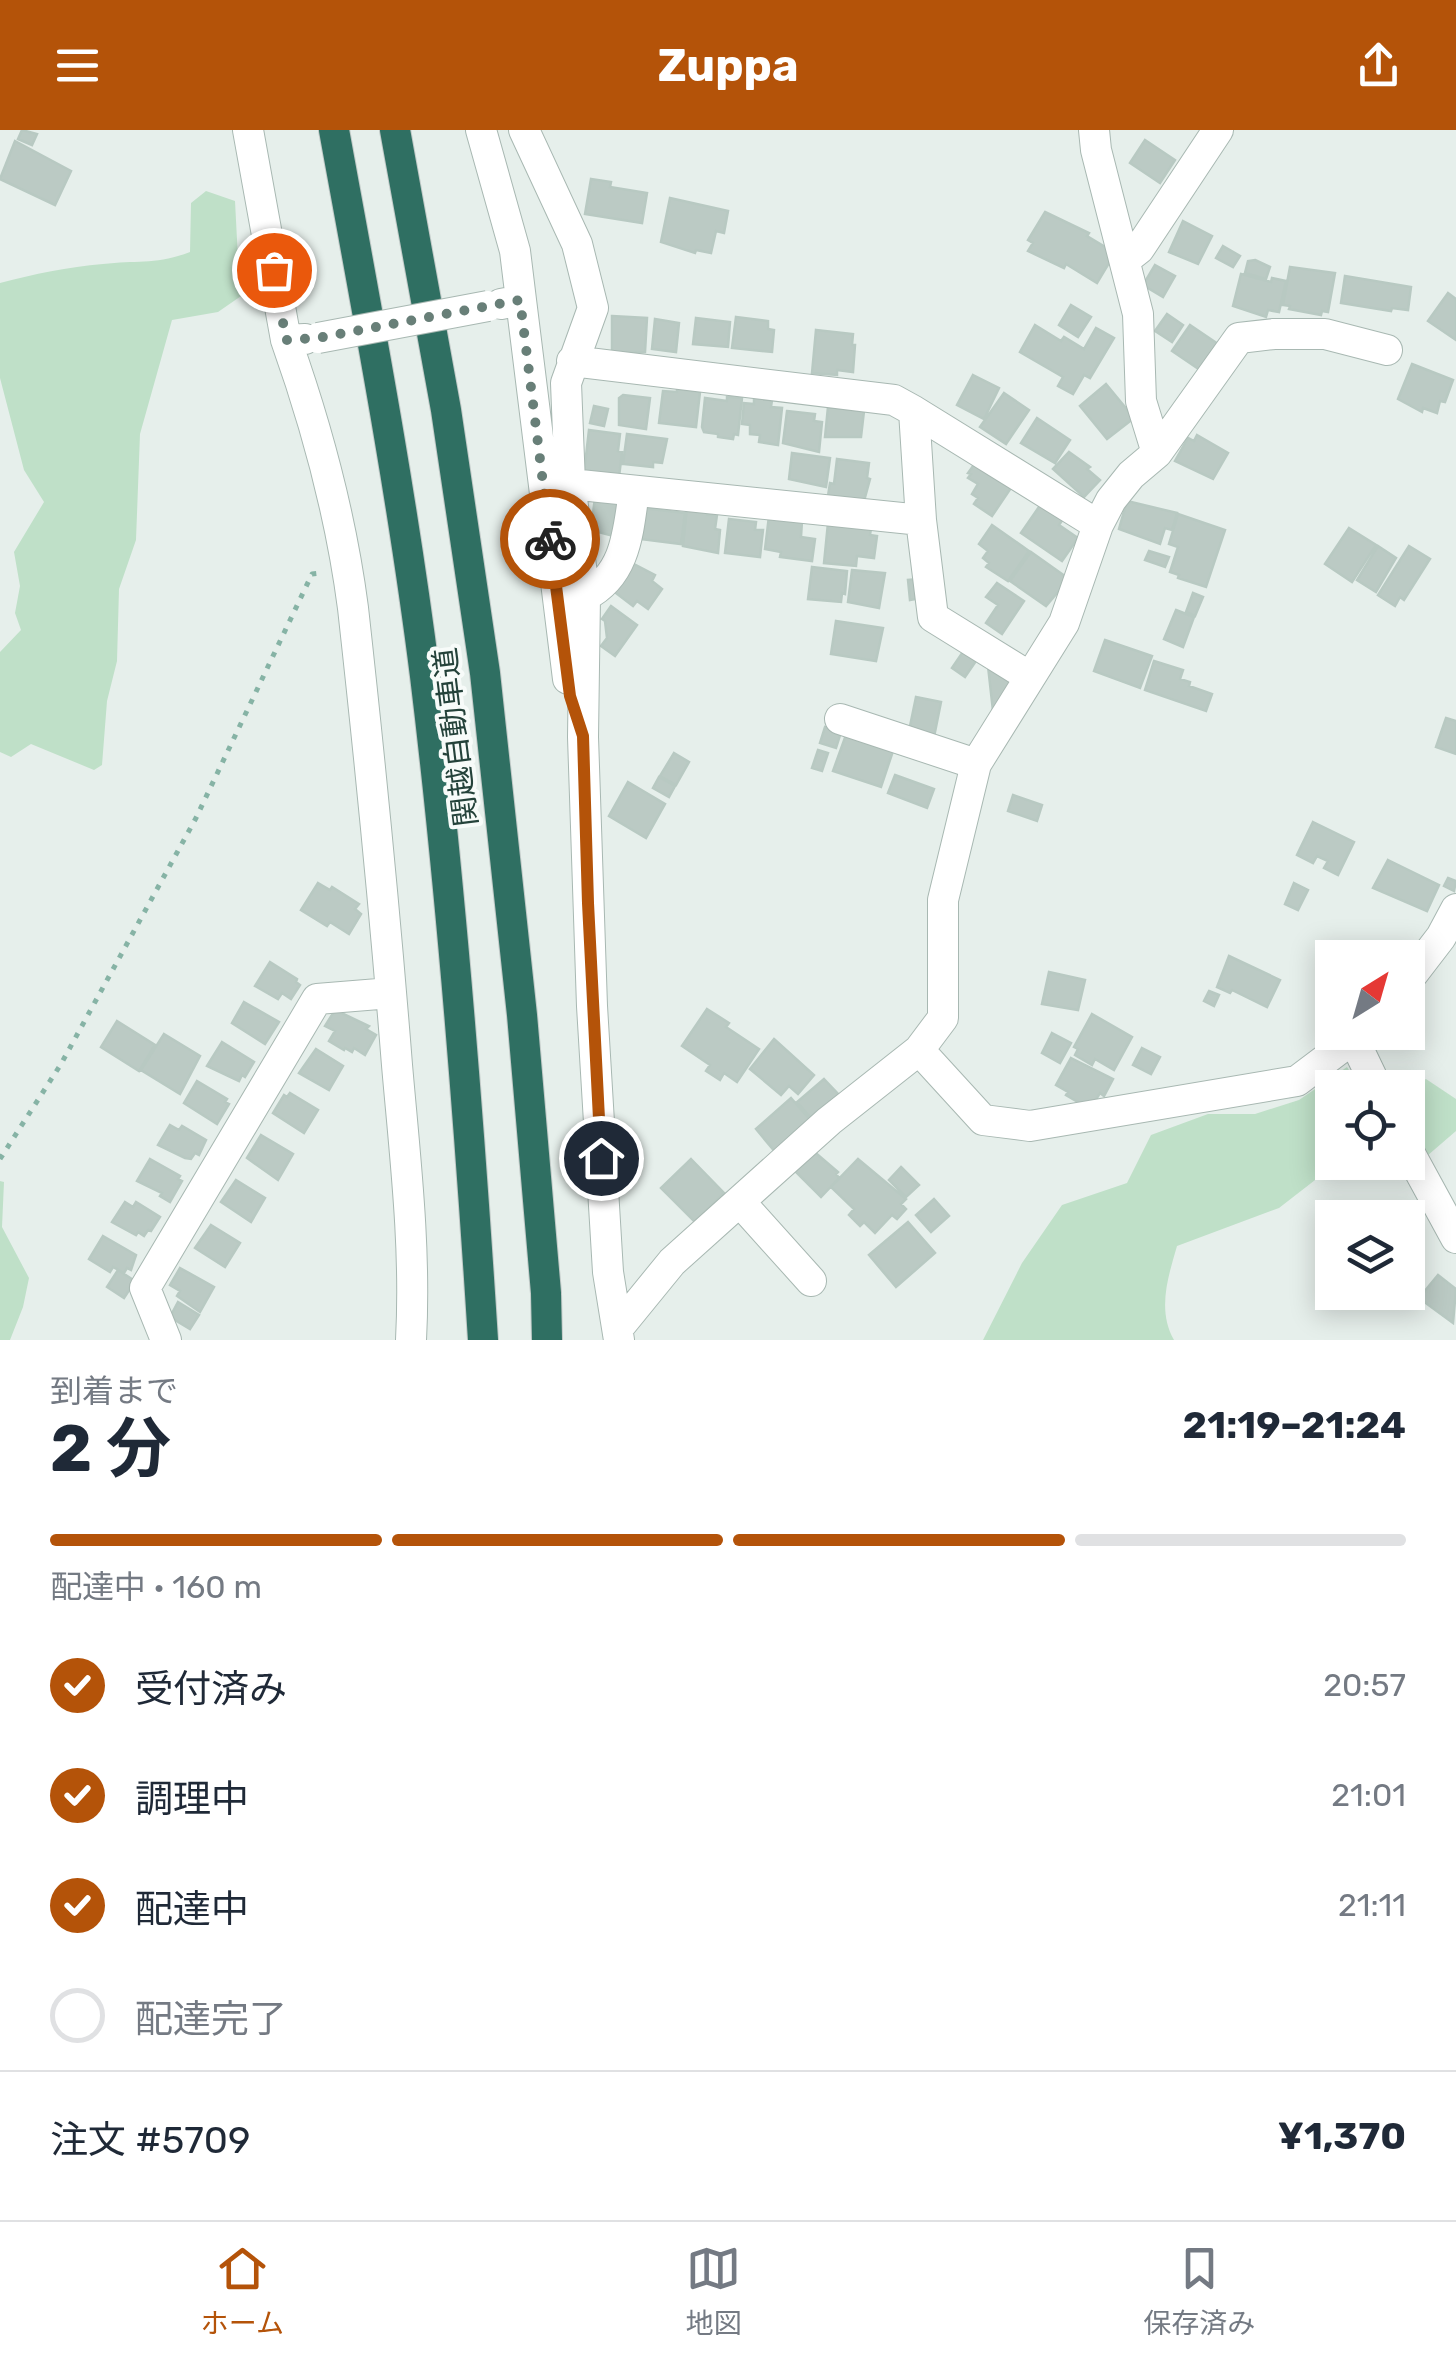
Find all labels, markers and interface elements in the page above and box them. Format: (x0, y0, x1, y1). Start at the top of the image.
icon: menu (50, 38, 105, 93)
icon: share (1351, 38, 1406, 93)
text: Zuppa (657, 39, 799, 92)
pin (232, 228, 317, 313)
icon: bag (247, 243, 302, 298)
courier (500, 489, 600, 589)
icon: bike (523, 512, 578, 567)
street label: 関越自動車道 (427, 645, 485, 829)
north arrow (1315, 940, 1425, 1050)
map controls (1315, 940, 1425, 1310)
button: locate (1315, 1070, 1425, 1180)
pin (559, 1116, 644, 1201)
icon: home (574, 1131, 629, 1186)
button: layers (1315, 1200, 1425, 1310)
text: 到着まで (50, 1372, 178, 1410)
text: 21:19–21:24 (1183, 1402, 1406, 1448)
text: 2 分 (50, 1410, 171, 1487)
text: 配達中 · 160 m (50, 1568, 262, 1606)
icon: check (50, 1658, 105, 1713)
text: 受付済み (135, 1666, 287, 1712)
text: 20:57 (1323, 1666, 1406, 1704)
icon: check (50, 1768, 105, 1823)
text: 調理中 (135, 1776, 249, 1822)
text: 21:01 (1331, 1776, 1406, 1814)
icon: check (50, 1878, 105, 1933)
text: 配達中 (135, 1886, 249, 1932)
text: 21:11 (1338, 1886, 1406, 1924)
text: 配達完了 (135, 1996, 287, 2042)
text: ¥1,370 (1278, 2113, 1406, 2159)
text: 注文 #5709 (50, 2117, 251, 2163)
tab: ホーム (201, 2241, 284, 2341)
tab: 地図 (686, 2241, 742, 2341)
tab: 保存済み (1143, 2241, 1255, 2341)

